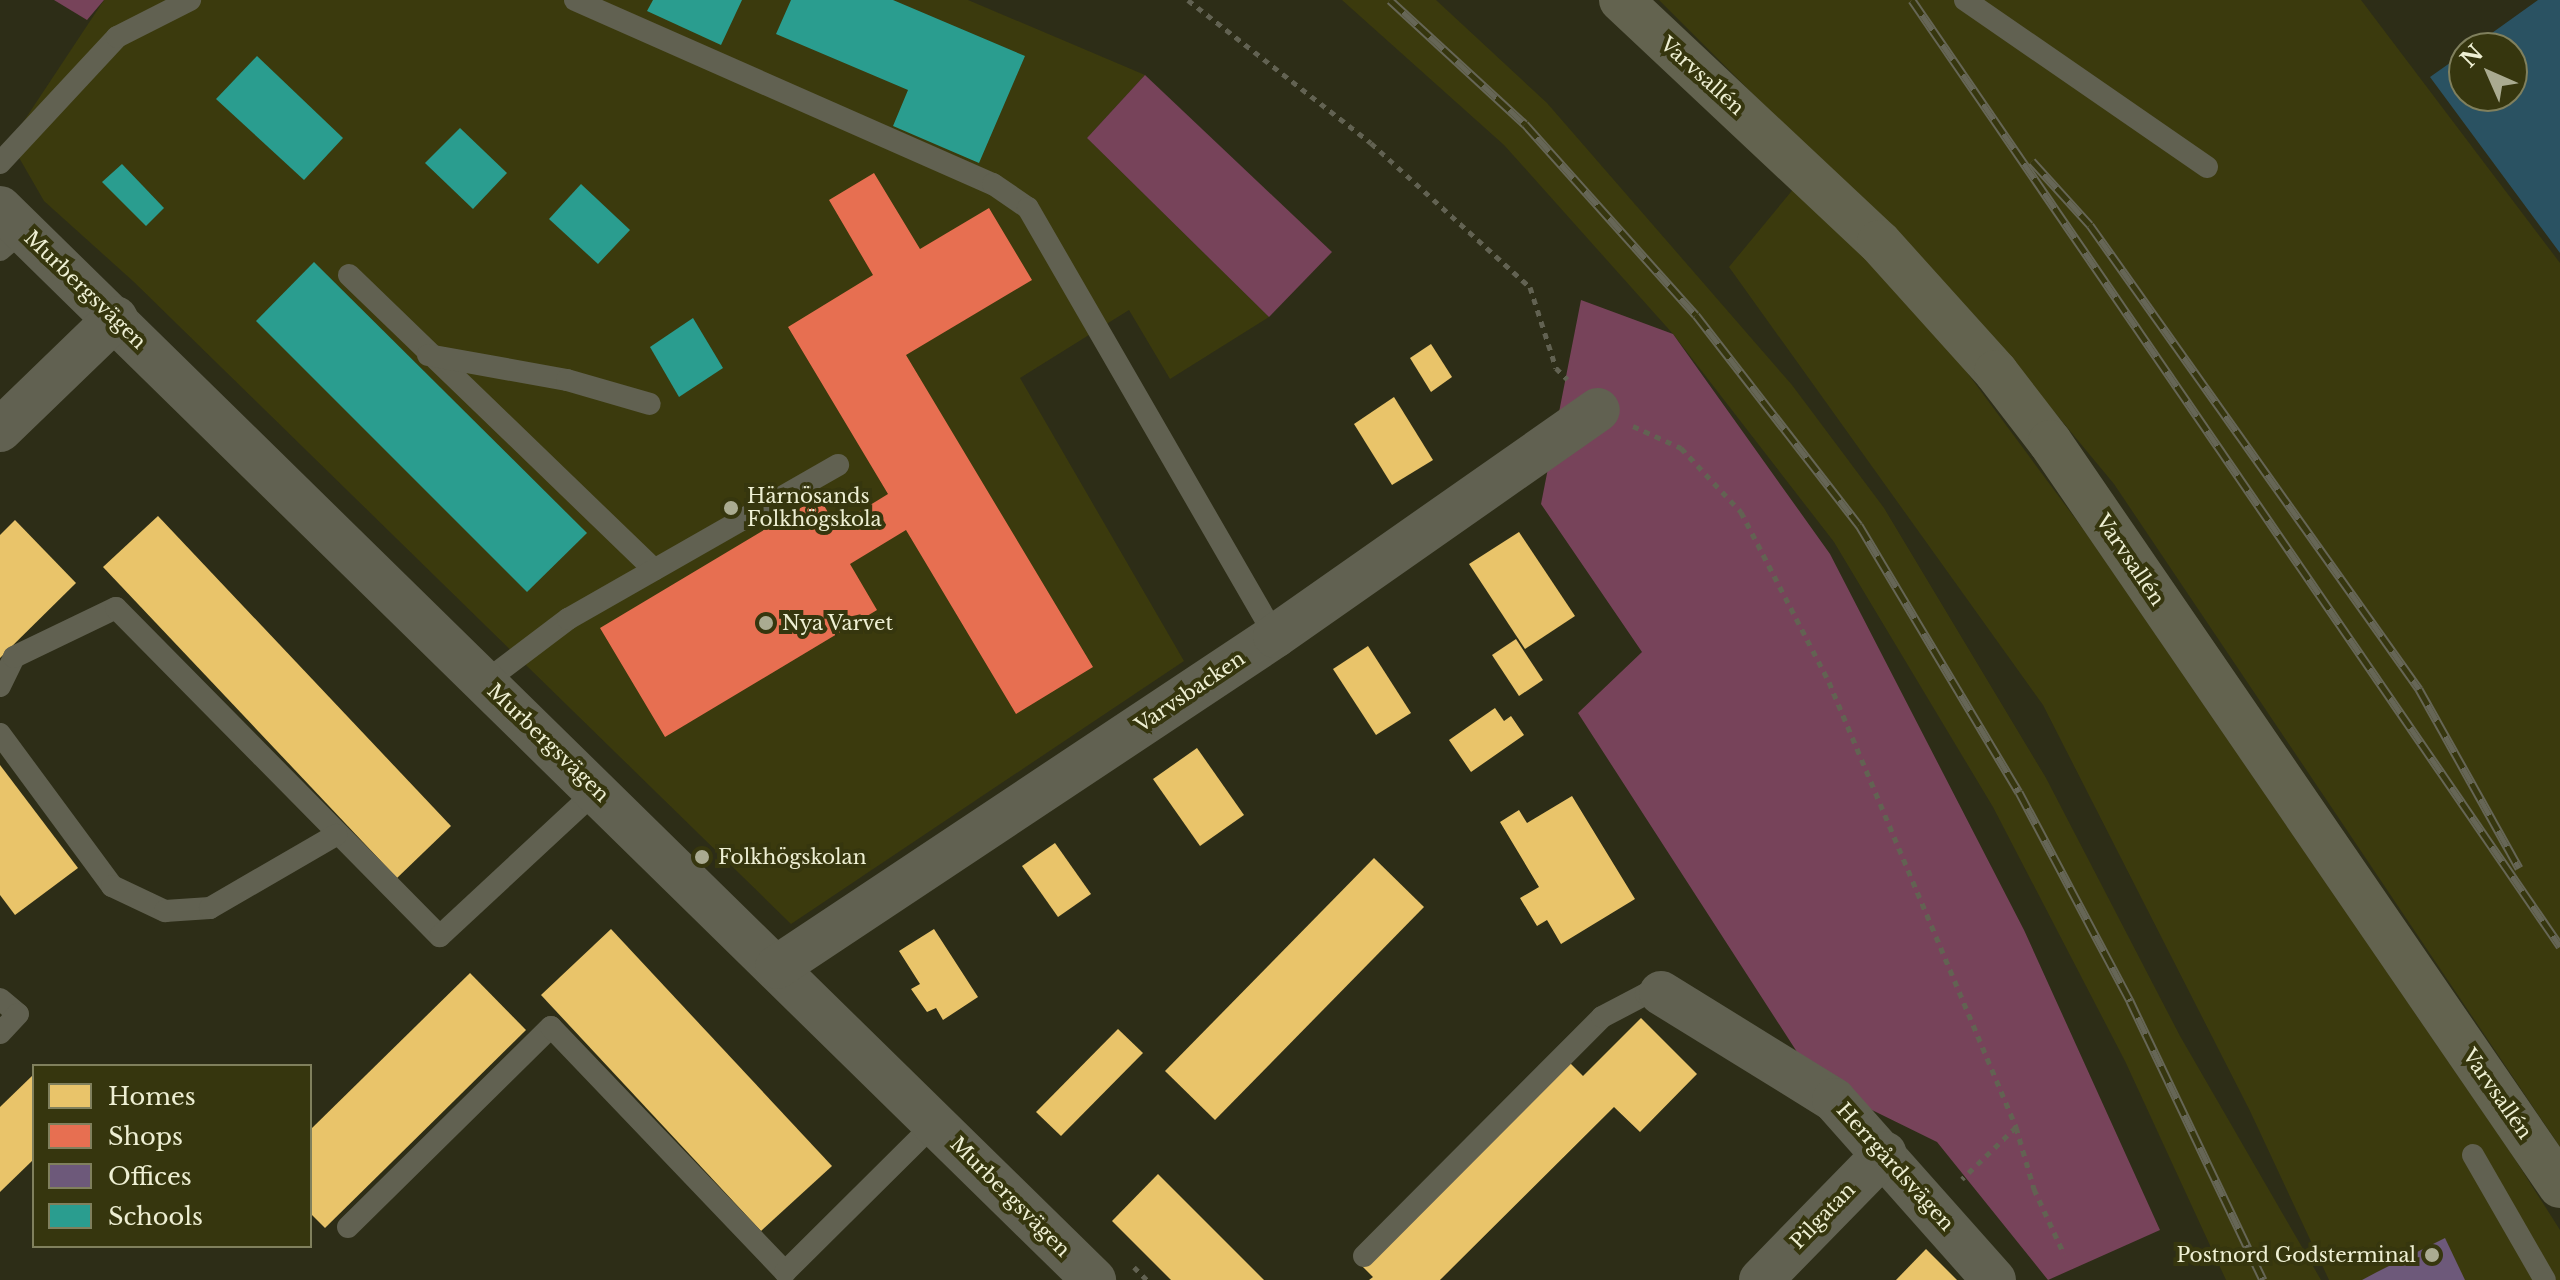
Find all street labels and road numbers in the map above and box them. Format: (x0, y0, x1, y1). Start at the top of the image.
street label: Varvsallén (1655, 32, 1749, 120)
street label: Murbergsvägen (19, 226, 151, 354)
street label: Varvsallén (2091, 510, 2169, 610)
street label: Varvsbacken (1131, 646, 1249, 738)
street label: Murbergsvägen (482, 679, 614, 807)
street label: Varvsallén (2457, 1044, 2537, 1144)
street label: Herrgårdsvägen (1831, 1098, 1959, 1236)
street label: Murbergsvägen (945, 1132, 1075, 1262)
street label: Pilgatan (1786, 1178, 1860, 1254)

